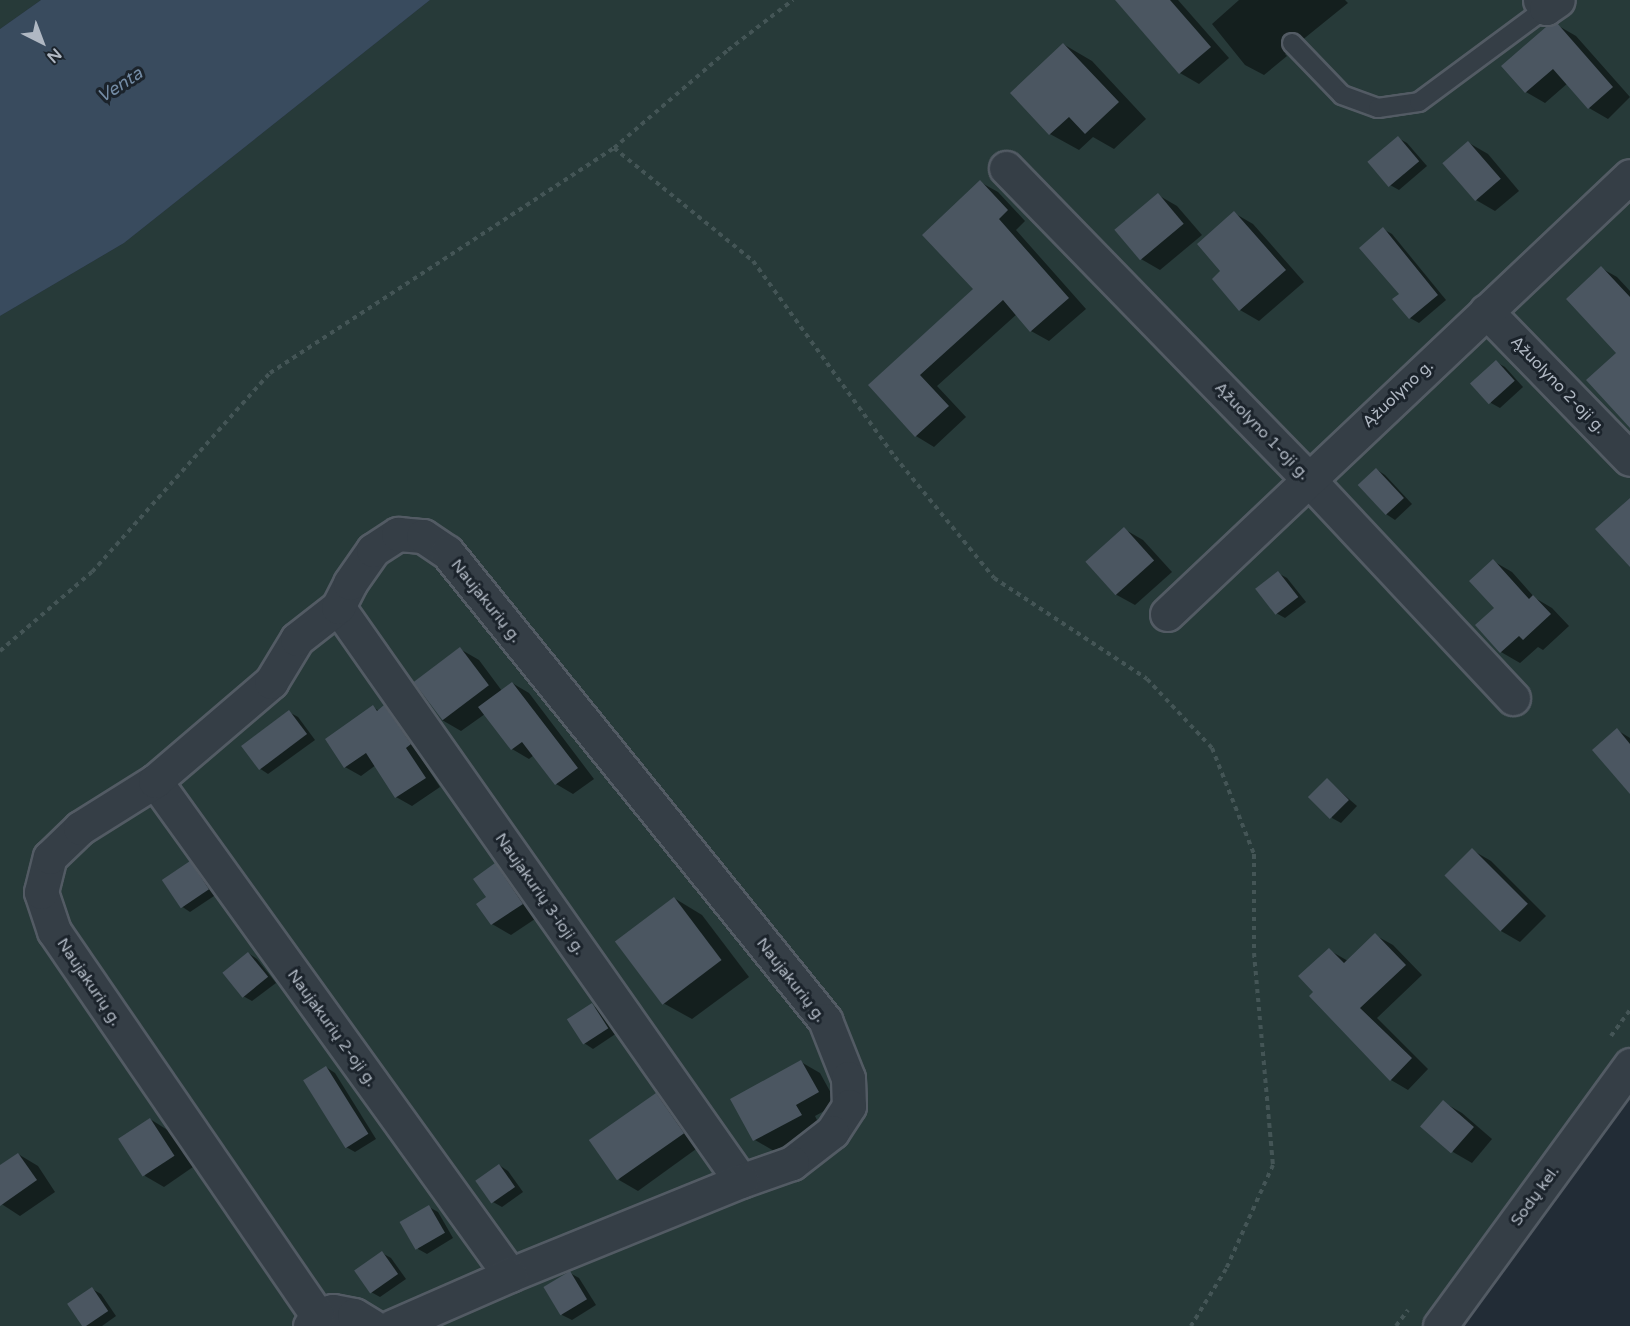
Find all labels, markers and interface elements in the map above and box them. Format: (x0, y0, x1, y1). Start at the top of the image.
north arrow (12, 12, 72, 72)
text: N (43, 44, 66, 67)
water label: Venta (93, 62, 147, 108)
street label: Ąžuolyno 2-oji g. (1507, 332, 1609, 438)
street label: Ąžuolyno g. (1359, 356, 1437, 432)
street label: Ąžuolyno 1-oji g. (1211, 378, 1313, 484)
street label: Naujakurių g. (447, 556, 525, 646)
street label: Naujakurių 3-ioji g. (491, 830, 589, 958)
street label: Naujakurių g. (752, 934, 830, 1026)
street label: Naujakurių g. (53, 935, 125, 1029)
street label: Naujakurių 2-oji g. (283, 966, 381, 1090)
street label: Sodų kel. (1507, 1162, 1563, 1230)

